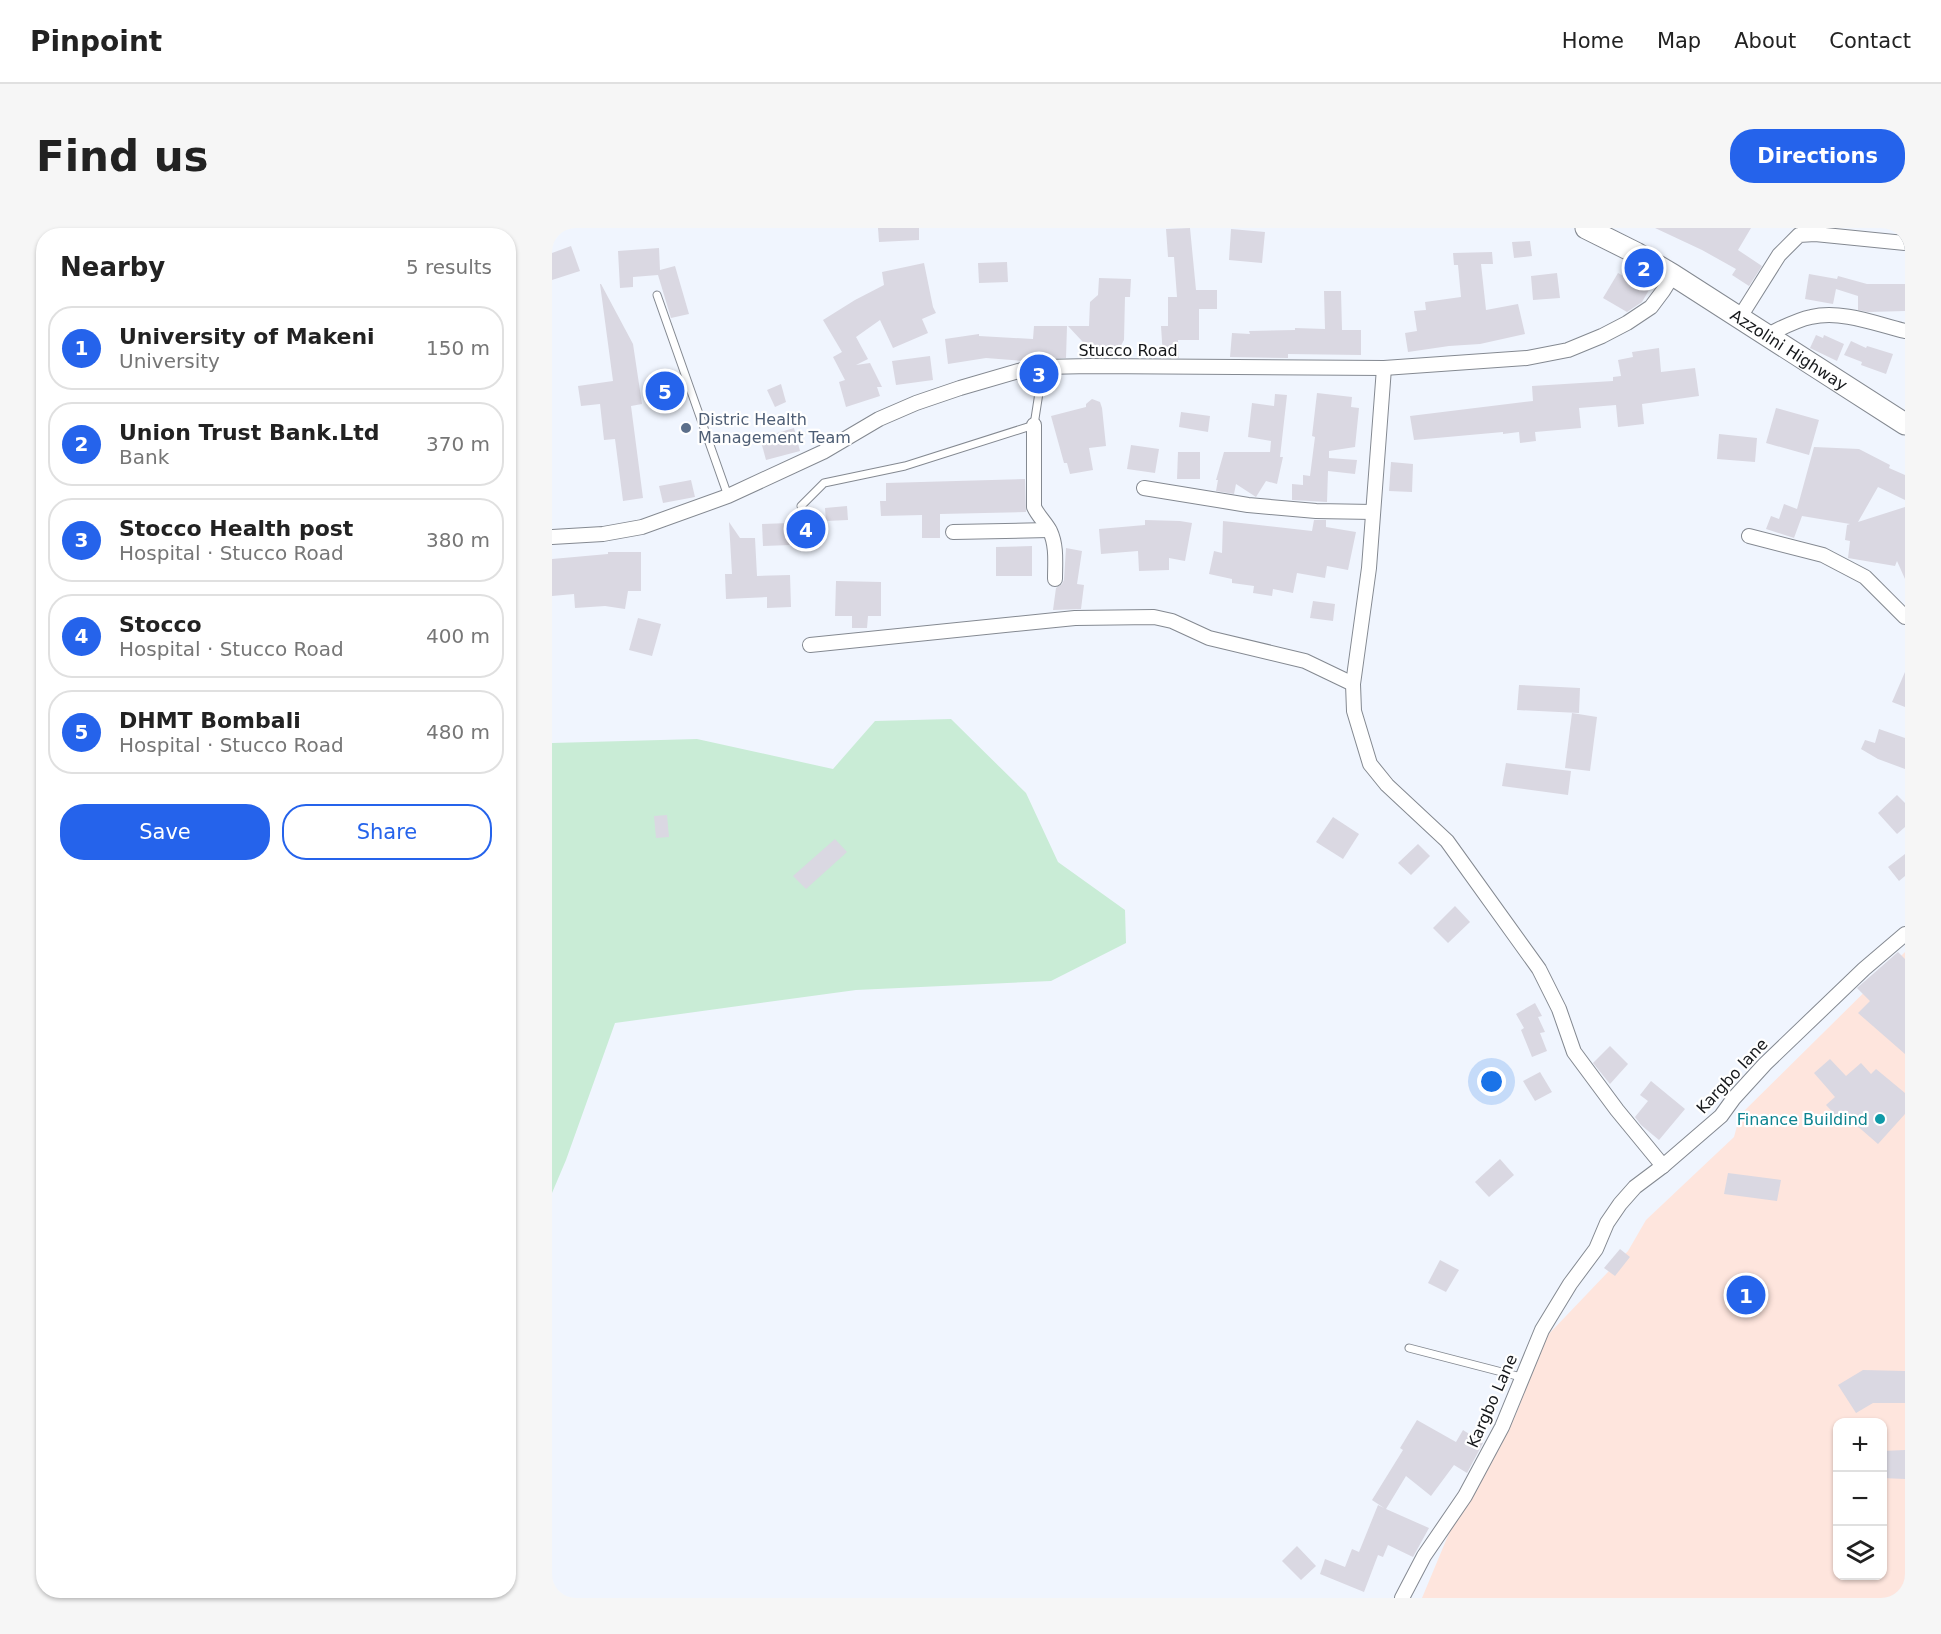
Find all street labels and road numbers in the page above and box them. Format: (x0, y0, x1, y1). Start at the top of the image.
street label: Azzolini Highway (1727, 305, 1851, 394)
street label: Stucco Road (1078, 341, 1178, 360)
street label: Kargbo lane (1692, 1035, 1772, 1117)
street label: Kargbo Lane (1463, 1351, 1521, 1451)

